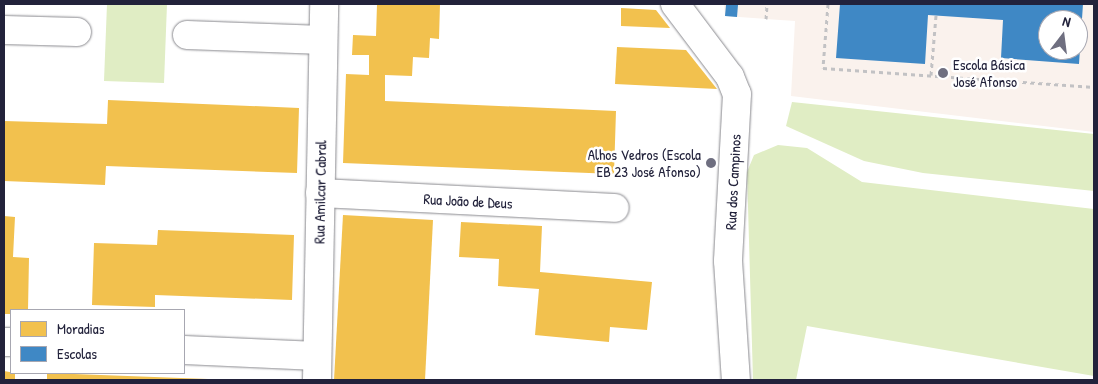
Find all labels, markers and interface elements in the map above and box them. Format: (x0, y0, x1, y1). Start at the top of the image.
north arrow (1038, 10, 1088, 60)
text: N (1061, 11, 1073, 31)
place label: Escola Básica José Afonso (953, 55, 1025, 90)
marker: Escola Básica José Afonso (937, 67, 949, 79)
street label: Rua dos Campinos (722, 134, 744, 230)
street label: Rua Amilcar Cabral (310, 140, 330, 244)
place label: Alhos Vedros (Escola EB 23 José Afonso) (588, 145, 701, 180)
marker: Alhos Vedros (Escola EB 23 José Afonso) (705, 157, 717, 169)
street label: Rua João de Deus (423, 190, 513, 212)
legend (10, 309, 185, 374)
text: Moradias (57, 318, 105, 339)
text: Escolas (57, 343, 97, 364)

